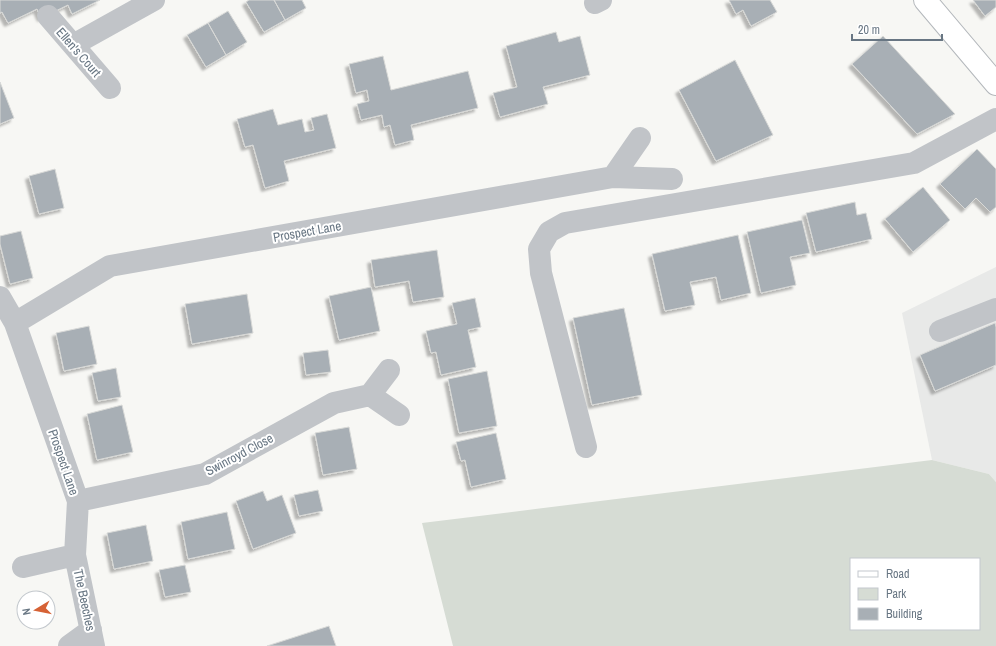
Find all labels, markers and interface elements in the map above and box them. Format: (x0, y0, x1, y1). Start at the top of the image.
scale bar (852, 16, 942, 42)
text: 20 m (858, 22, 880, 38)
street label: Ellen's Court (52, 24, 105, 81)
street label: Prospect Lane (272, 217, 342, 246)
street label: Prospect Lane (44, 427, 83, 497)
street label: Swinroyd Close (202, 429, 276, 479)
legend (850, 558, 980, 630)
text: Road (886, 566, 910, 582)
street label: The Beeches (70, 568, 99, 633)
text: Park (886, 586, 906, 602)
north arrow (16, 590, 56, 630)
text: Building (886, 606, 923, 622)
text: N (19, 607, 34, 616)

